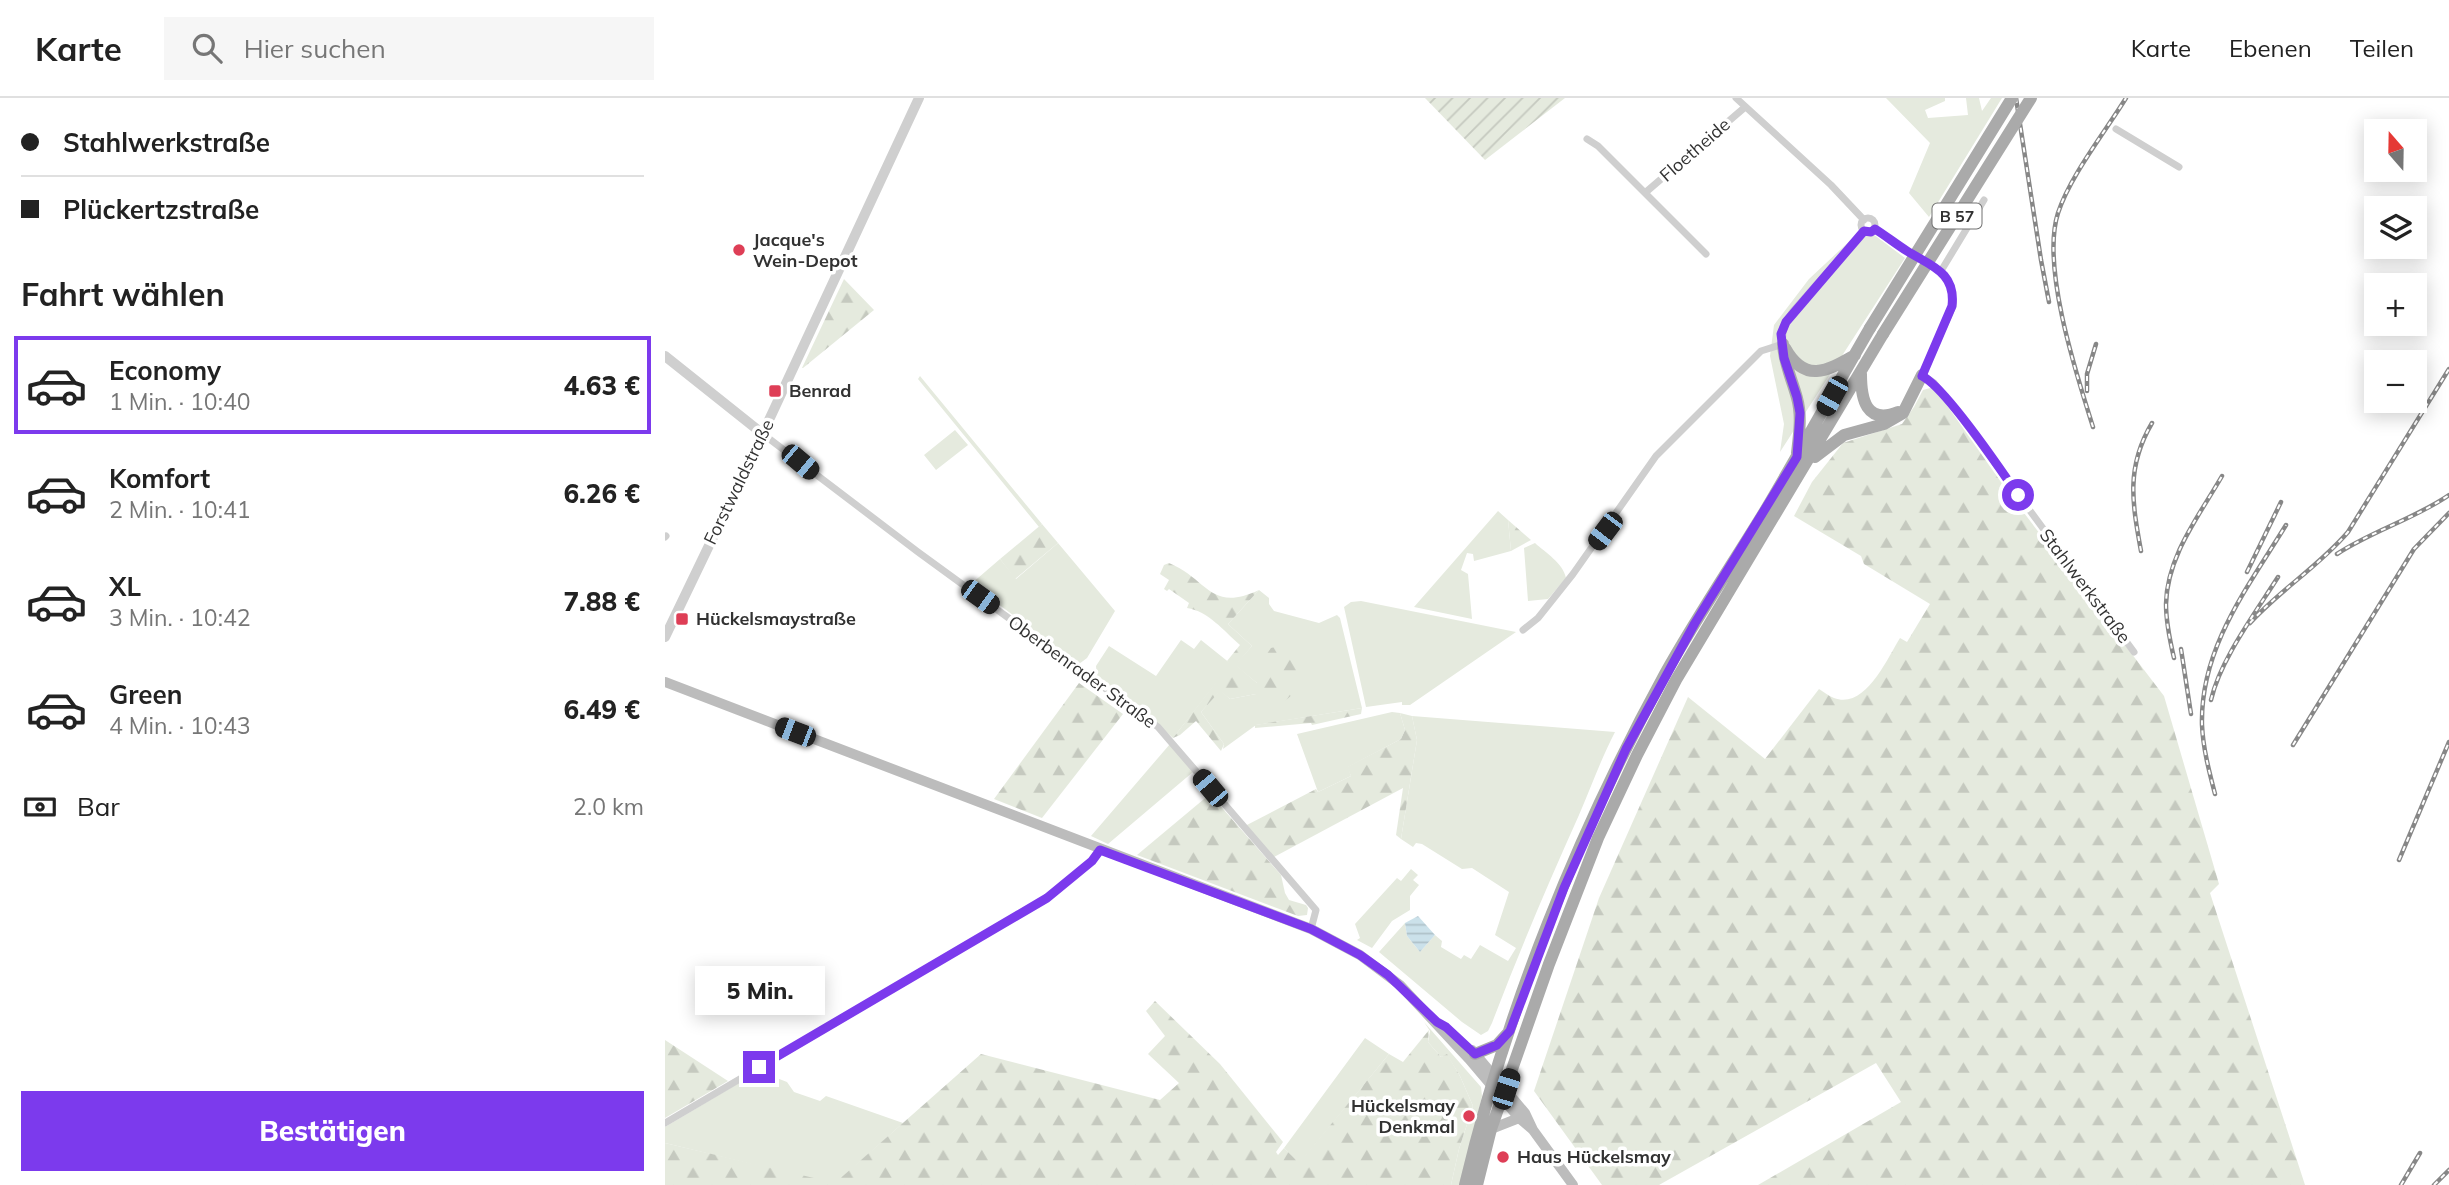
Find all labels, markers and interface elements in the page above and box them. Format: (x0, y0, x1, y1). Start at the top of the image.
search box (164, 17, 654, 80)
text: Karte (35, 28, 122, 69)
icon: search (188, 29, 226, 67)
text: Hier suchen (244, 32, 386, 65)
text: Karte (2131, 33, 2191, 63)
text: Ebenen (2229, 33, 2312, 63)
text: Teilen (2350, 33, 2414, 63)
street label: Floetheide (1655, 113, 1735, 187)
north arrow (2364, 119, 2427, 182)
map controls (2364, 119, 2427, 413)
text: Stahlwerkstraße (63, 126, 270, 159)
text: Plückertzstraße (63, 193, 259, 226)
button: layers (2364, 196, 2427, 259)
road number: B 57 (1933, 204, 1981, 228)
place label: Jacque's Wein-Depot (753, 228, 858, 272)
marker: Jacque's Wein-Depot (731, 242, 747, 258)
button: + (2364, 273, 2427, 336)
text: Fahrt wählen (21, 274, 225, 314)
button: − (2364, 350, 2427, 413)
icon: car (25, 354, 88, 417)
text: Economy (109, 354, 221, 387)
text: 4.63 € (564, 369, 640, 402)
car (1813, 373, 1852, 419)
place label: Benrad (789, 379, 851, 402)
marker: Benrad (767, 383, 783, 399)
text: 1 Min. · 10:40 (109, 387, 251, 416)
street label: Forstwaldstraße (698, 415, 779, 548)
car (778, 440, 823, 484)
icon: car (25, 462, 88, 525)
text: Komfort (109, 462, 210, 495)
text: 6.26 € (564, 477, 640, 510)
route start (2002, 479, 2034, 511)
text: 2 Min. · 10:41 (109, 495, 251, 524)
car (1584, 508, 1627, 554)
street label: Stahlwerkstraße (2035, 524, 2136, 648)
icon: car (25, 570, 88, 633)
text: XL (109, 570, 141, 603)
car (957, 576, 1004, 618)
text: 7.88 € (564, 585, 640, 618)
text: 3 Min. · 10:42 (109, 603, 251, 632)
place label: Hückelsmaystraße (696, 607, 856, 630)
street label: Oberbenrader Straße (1004, 610, 1161, 733)
marker: Hückelsmaystraße (674, 611, 690, 627)
icon: car (25, 678, 88, 741)
text: Green (109, 678, 182, 711)
text: 6.49 € (564, 693, 640, 726)
text: 4 Min. · 10:43 (109, 711, 251, 740)
car (772, 715, 819, 749)
car (1189, 765, 1232, 811)
icon: cash (21, 788, 59, 826)
text: Bar (77, 790, 120, 823)
text: 2.0 km (573, 792, 644, 821)
callout: 5 Min. (694, 965, 824, 1014)
text: 5 Min. (727, 976, 793, 1005)
route end (743, 1051, 775, 1083)
car (1490, 1066, 1523, 1112)
button: Bestätigen (21, 1091, 644, 1171)
place label: Hückelsmay Denkmal (1351, 1094, 1455, 1138)
marker: Hückelsmay Denkmal (1461, 1108, 1477, 1124)
place label: Haus Hückelsmay (1517, 1145, 1671, 1168)
marker: Haus Hückelsmay (1495, 1149, 1511, 1165)

